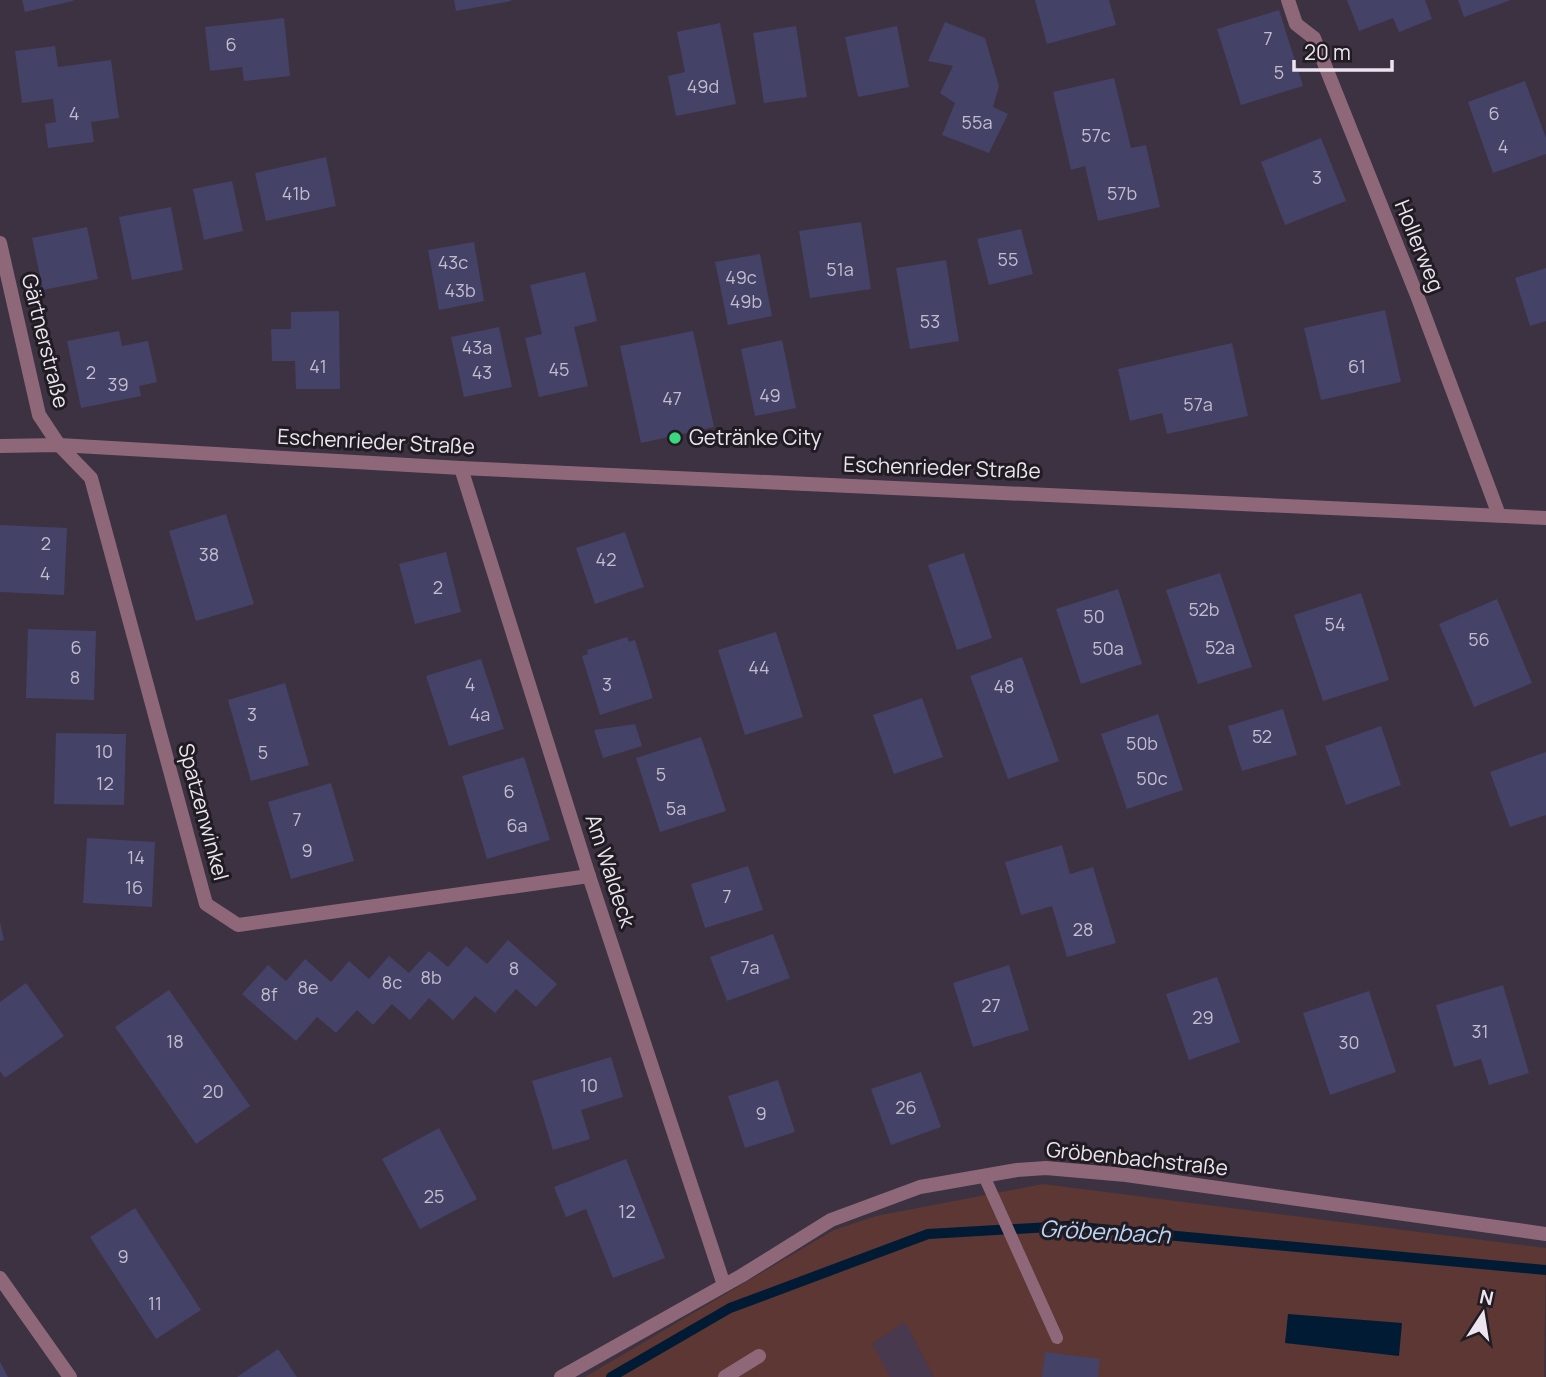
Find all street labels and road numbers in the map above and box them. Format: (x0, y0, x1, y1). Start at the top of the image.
street label: Hollerweg (1389, 195, 1451, 296)
street label: Gärtnerstraße (16, 271, 76, 411)
street label: Eschenrieder Straße (277, 422, 476, 460)
street label: Eschenrieder Straße (843, 450, 1041, 484)
street label: Spatzenwinkel (172, 740, 236, 883)
street label: Am Waldeck (580, 811, 643, 931)
street label: Gröbenbachstraße (1045, 1135, 1229, 1181)

